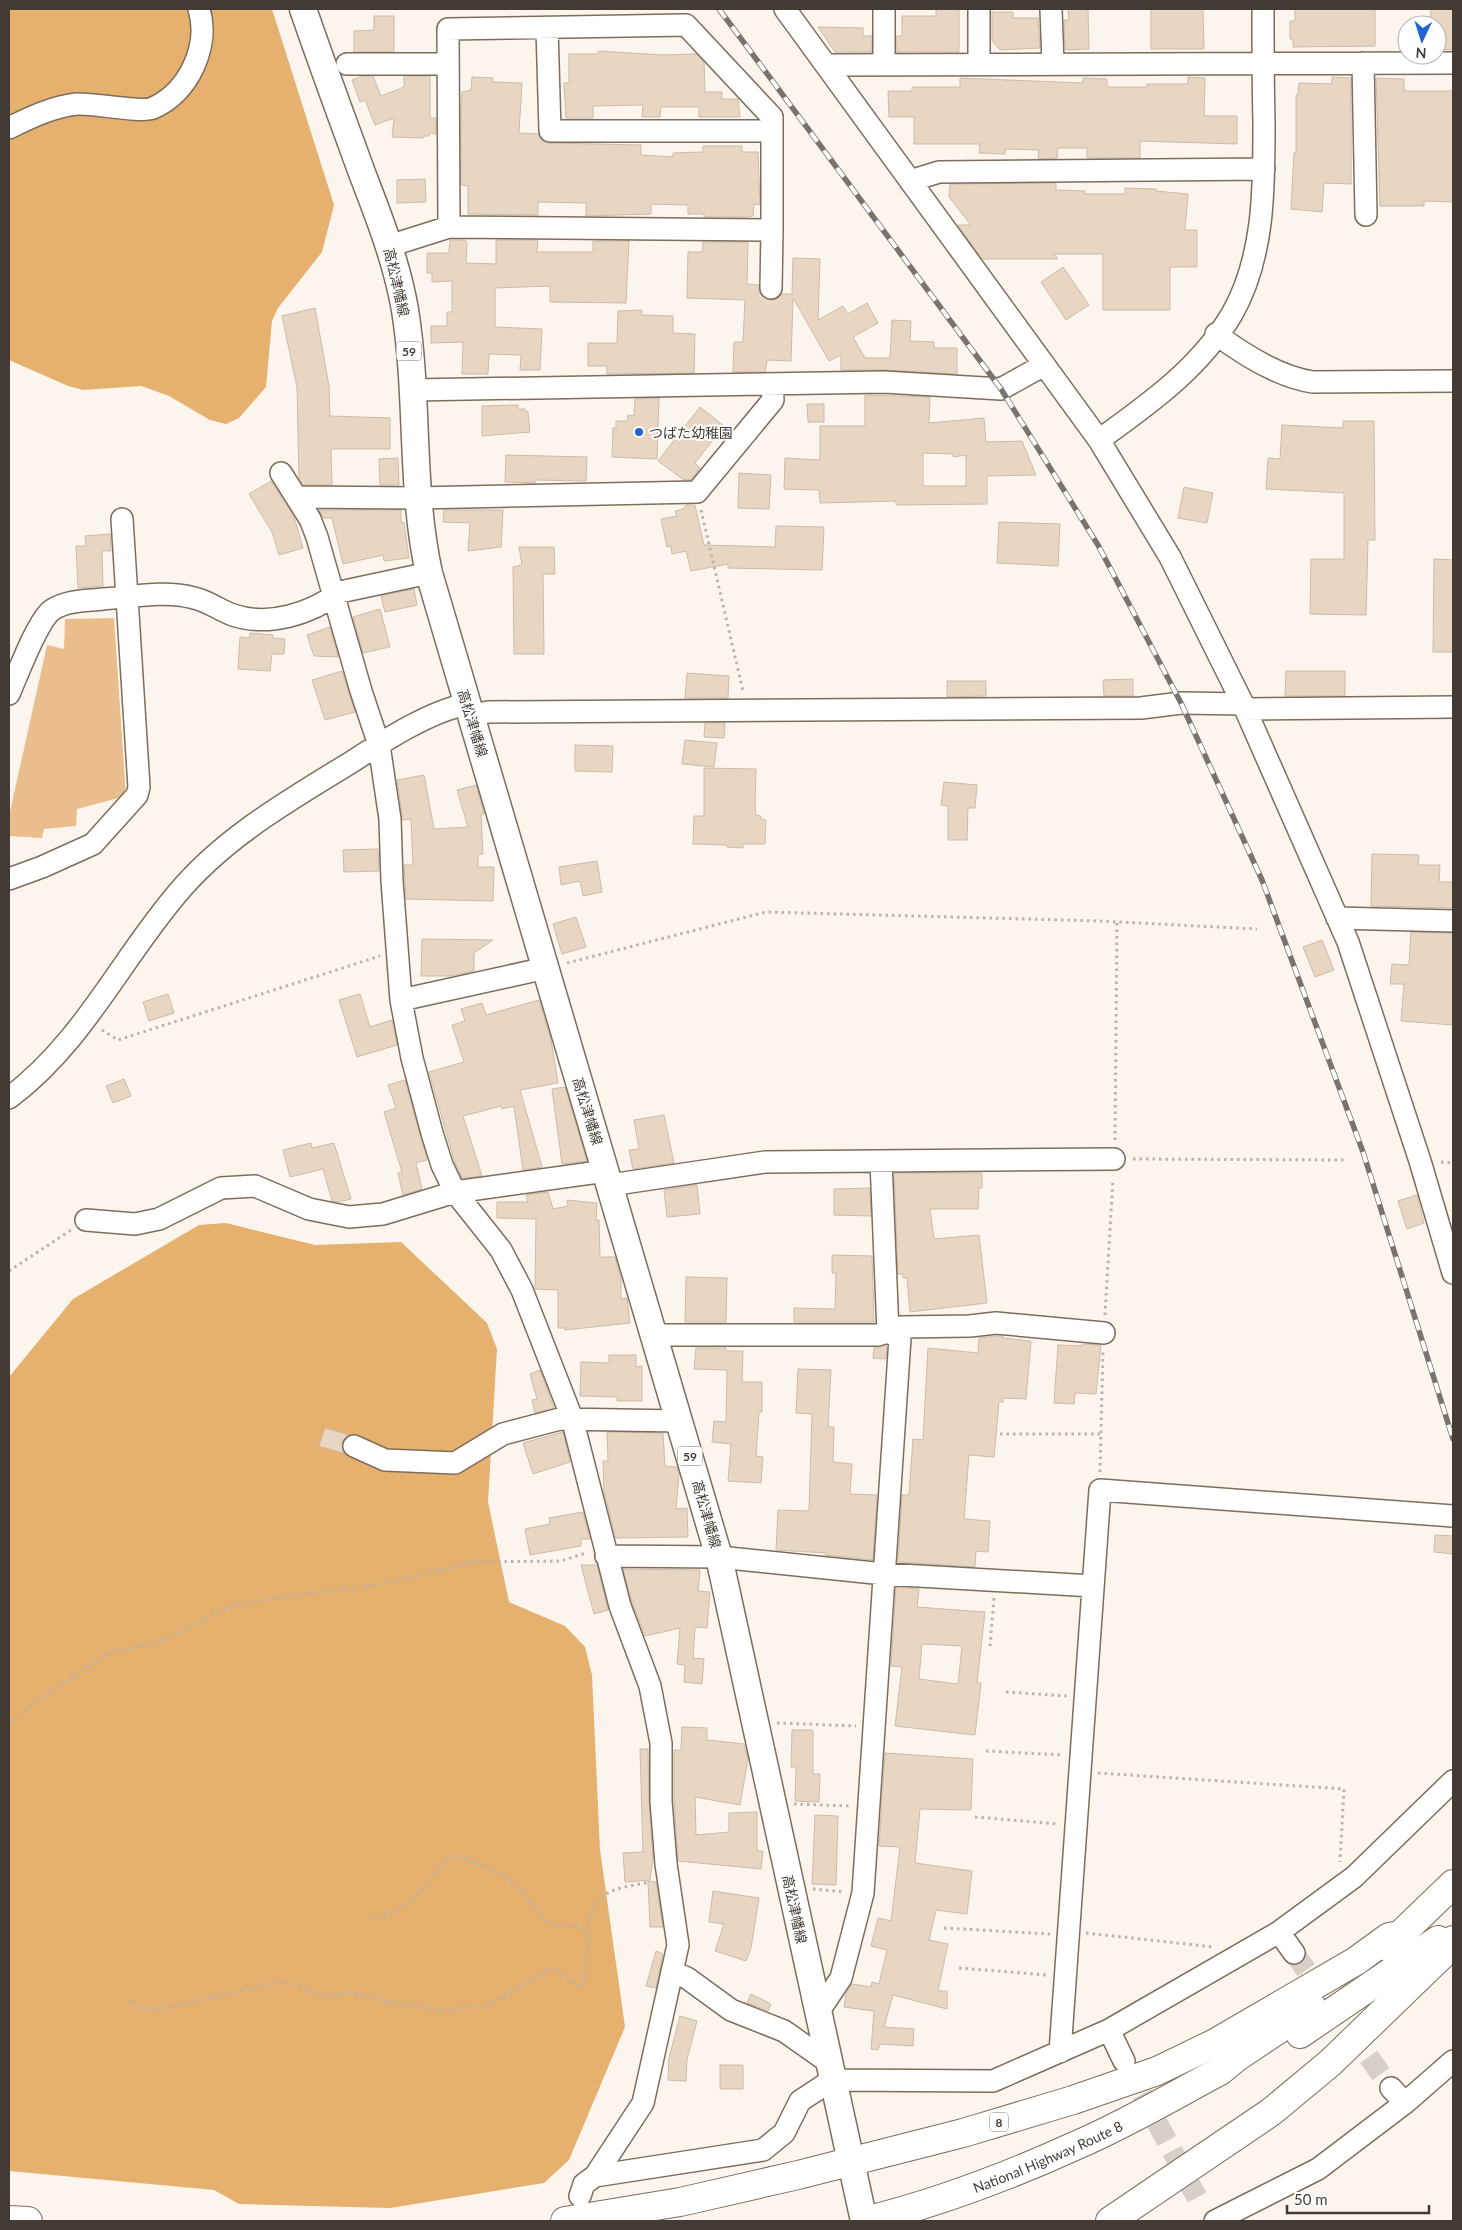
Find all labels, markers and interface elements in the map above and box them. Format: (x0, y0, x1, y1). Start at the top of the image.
north arrow (1397, 15, 1447, 65)
text: N (1415, 45, 1427, 62)
street label: 高松津幡線 (381, 246, 413, 318)
road number: 59 (396, 342, 422, 361)
place label: つばた幼稚園 (649, 424, 733, 441)
marker: つばた幼稚園 (633, 426, 645, 438)
street label: 高松津幡線 (455, 687, 491, 759)
street label: 高松津幡線 (570, 1075, 606, 1147)
road number: 59 (678, 1446, 702, 1465)
street label: 高松津幡線 (689, 1478, 725, 1550)
street label: 高松津幡線 (779, 1873, 811, 1945)
road number: 8 (990, 2112, 1008, 2132)
street label: National Highway Route 8 (970, 2117, 1125, 2196)
scale bar (1287, 2182, 1430, 2214)
text: 50 m (1294, 2190, 1328, 2208)

